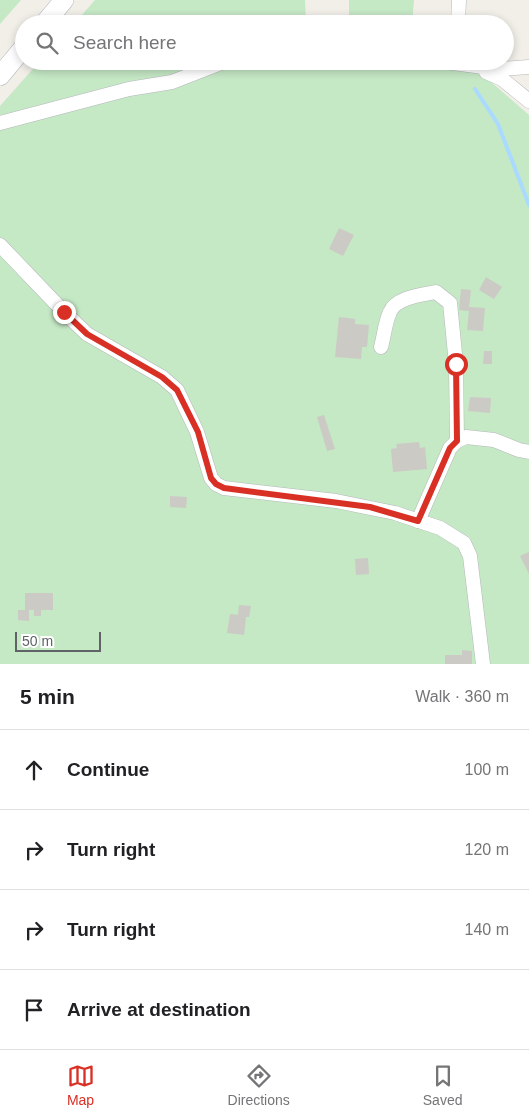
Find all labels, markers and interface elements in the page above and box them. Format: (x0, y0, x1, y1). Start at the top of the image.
search box (15, 15, 514, 70)
icon: search (33, 29, 61, 57)
text: Search here (73, 32, 177, 53)
route end (53, 301, 76, 324)
route start (445, 353, 468, 376)
scale bar (15, 629, 101, 652)
text: 50 m (22, 633, 53, 649)
text: 5 min (20, 685, 75, 708)
text: Walk · 360 m (415, 688, 509, 705)
icon: ahead (20, 756, 48, 784)
text: Continue (67, 759, 149, 780)
text: 100 m (465, 761, 509, 778)
icon: right (20, 836, 48, 864)
text: Turn right (67, 839, 155, 860)
text: 120 m (465, 841, 509, 858)
icon: right (20, 916, 48, 944)
text: Turn right (67, 919, 155, 940)
text: 140 m (465, 921, 509, 938)
icon: arrive (20, 996, 48, 1024)
text: Arrive at destination (67, 999, 251, 1020)
tab: Map (67, 1062, 95, 1108)
tab: Directions (228, 1062, 290, 1108)
tab: Saved (423, 1062, 462, 1108)

